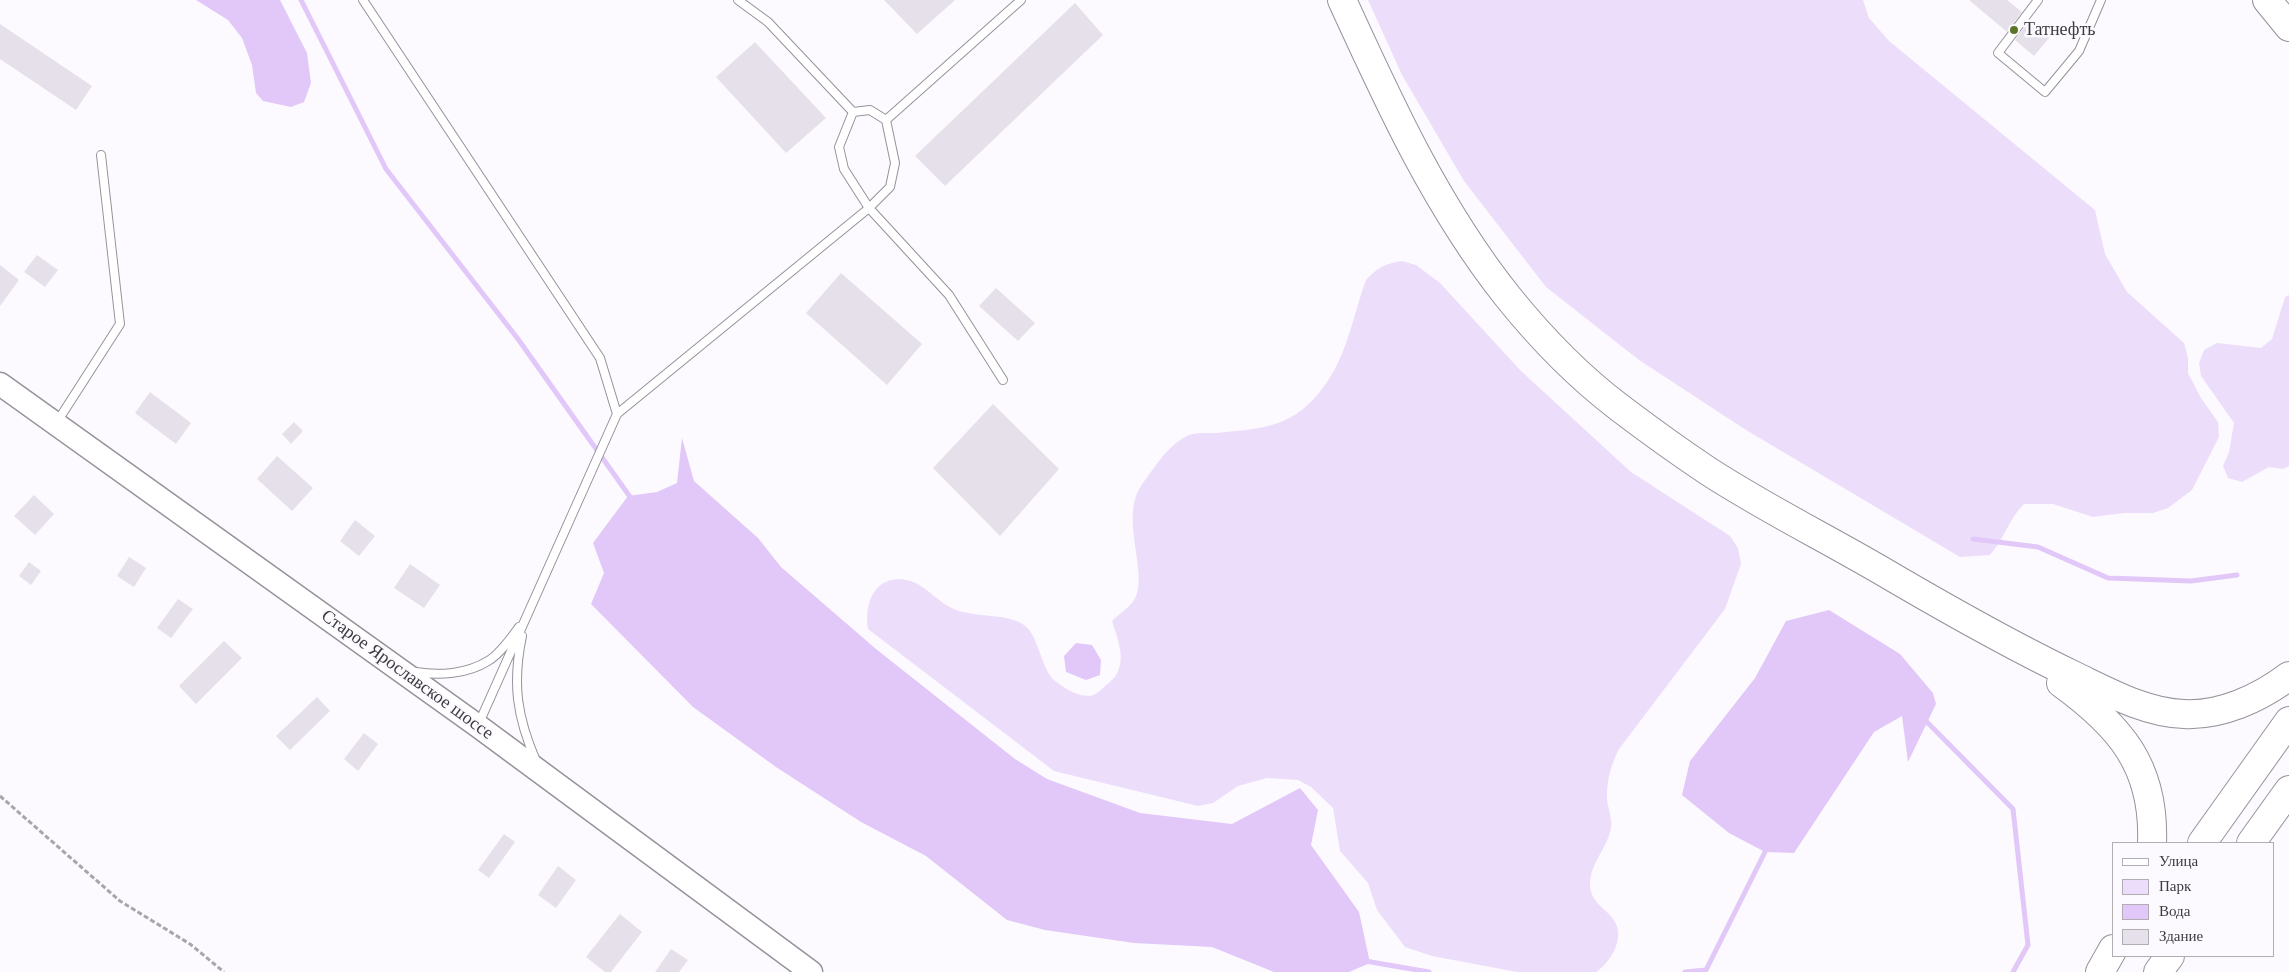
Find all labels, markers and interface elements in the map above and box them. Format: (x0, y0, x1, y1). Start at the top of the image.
place label: Татнефть (2024, 19, 2096, 41)
marker: Татнефть (2008, 24, 2020, 36)
street label: Старое Ярославское шоссе (317, 605, 497, 745)
legend (2112, 842, 2274, 957)
text: Улица (2159, 853, 2198, 869)
text: Парк (2159, 878, 2191, 894)
text: Вода (2159, 903, 2190, 919)
text: Здание (2159, 928, 2203, 944)

